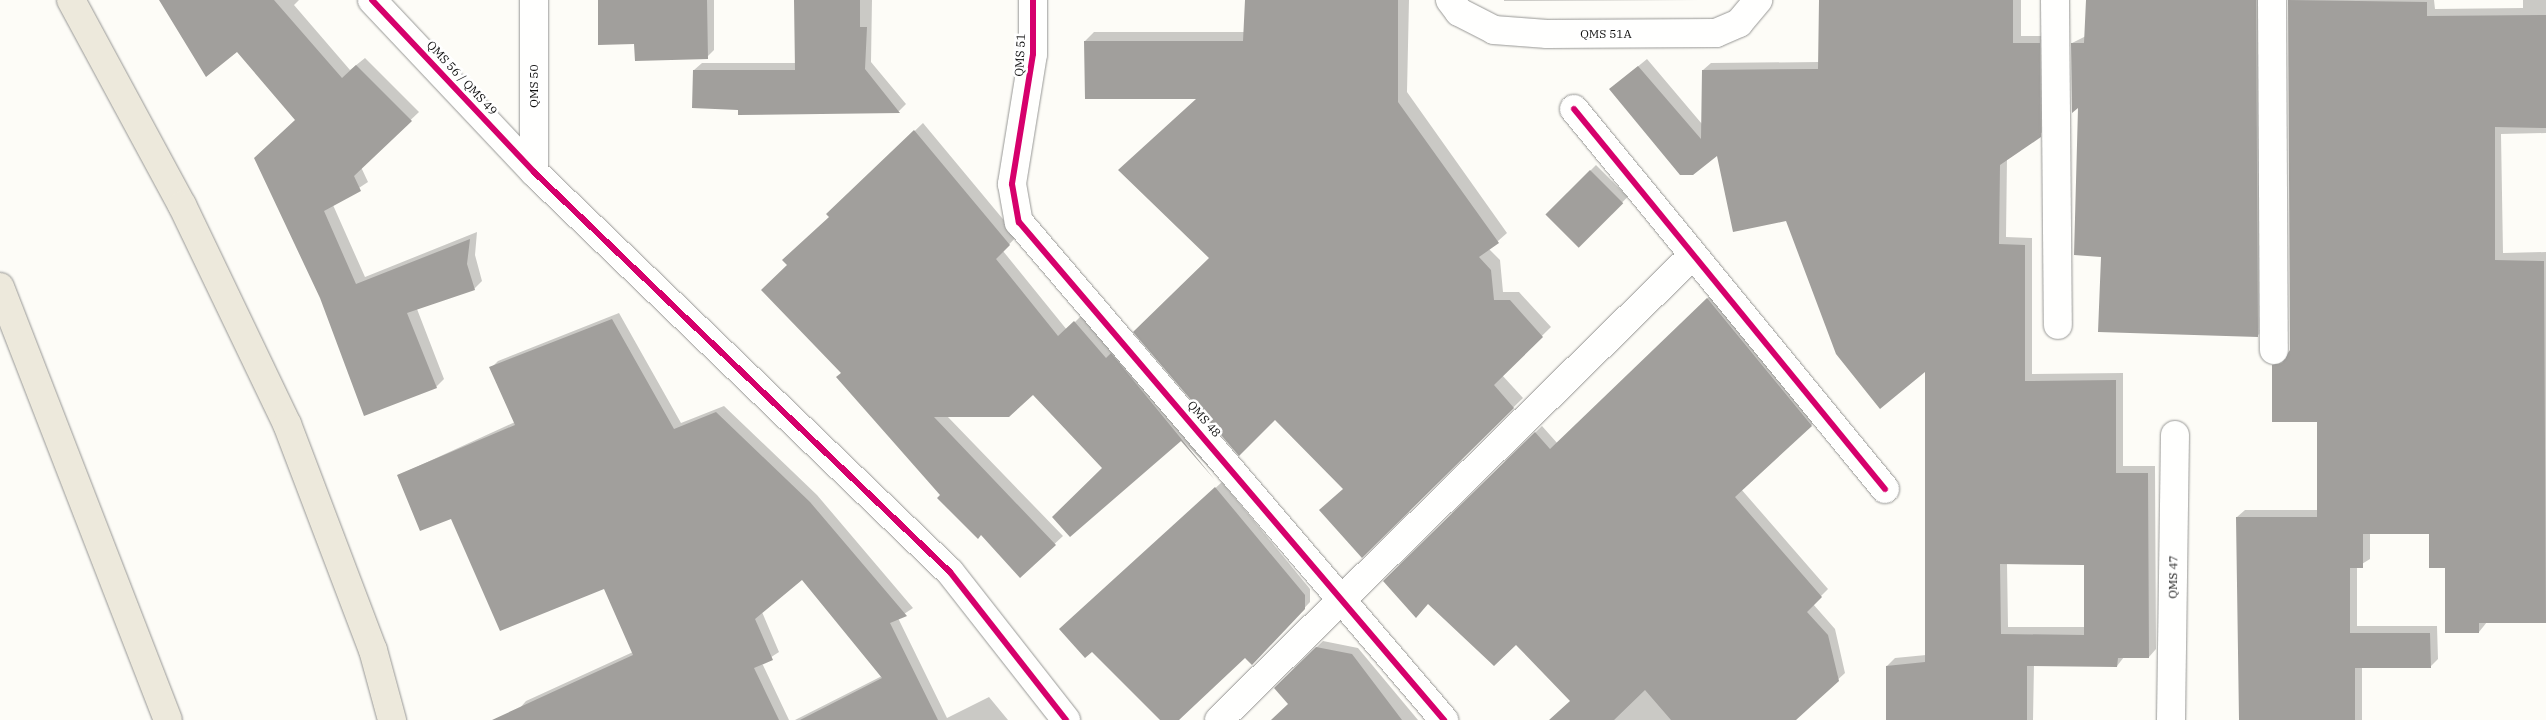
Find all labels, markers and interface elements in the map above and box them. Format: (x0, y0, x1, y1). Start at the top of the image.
street label: QMS 51A (1580, 27, 1632, 41)
street label: QMS 51 (1012, 33, 1028, 77)
street label: QMS 56 / QMS 49 (424, 38, 500, 118)
street label: QMS 50 (527, 64, 541, 108)
street label: QMS 48 (1184, 398, 1224, 440)
street label: QMS 47 (2165, 555, 2181, 599)

